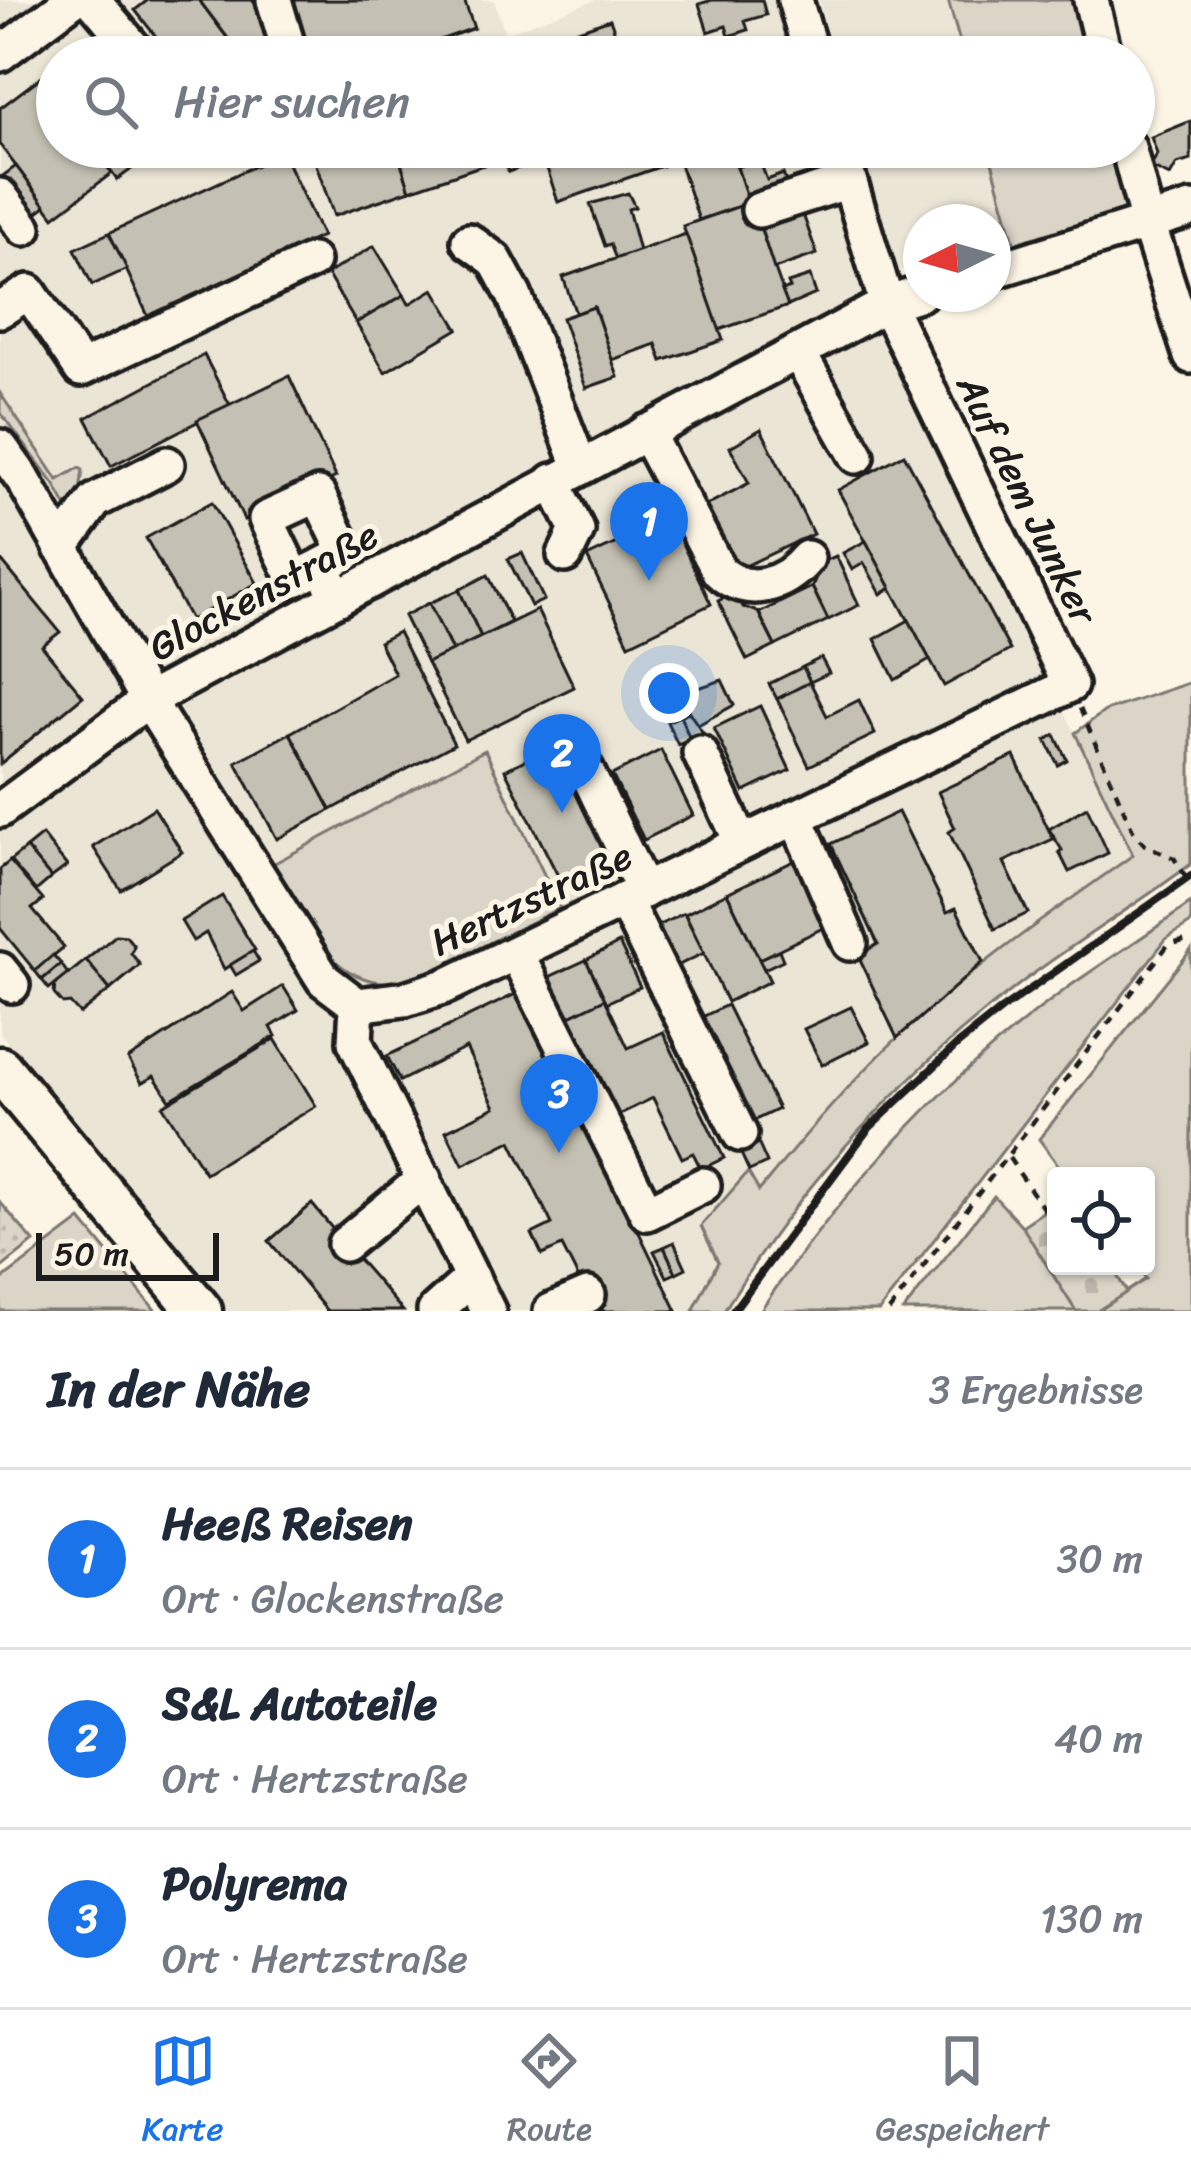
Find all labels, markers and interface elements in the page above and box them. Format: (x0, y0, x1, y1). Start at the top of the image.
search box (36, 36, 1155, 168)
text: Hier suchen (174, 62, 410, 142)
icon: search (78, 69, 144, 135)
north arrow (903, 204, 1011, 312)
street label: Auf dem Junker (937, 361, 1119, 638)
pin: 1 (610, 482, 688, 581)
street label: Glockenstraße (135, 501, 391, 680)
your location (639, 663, 699, 723)
pin: 2 (523, 714, 601, 813)
street label: Hertzstraße (418, 821, 644, 976)
pin: 3 (520, 1054, 598, 1153)
map controls (1047, 1167, 1155, 1275)
button: locate (1047, 1167, 1155, 1275)
text: 50 m (54, 1225, 129, 1283)
scale bar (36, 1227, 219, 1280)
text: In der Nähe (48, 1344, 310, 1434)
text: 3 Ergebnisse (929, 1355, 1143, 1424)
text: Heeß Reisen (162, 1484, 412, 1564)
text: 1 (79, 1524, 95, 1593)
text: 30 m (1057, 1524, 1143, 1593)
text: Ort · Glockenstraße (162, 1564, 504, 1633)
text: S&L Autoteile (162, 1664, 437, 1744)
text: 2 (76, 1704, 98, 1773)
text: 40 m (1054, 1704, 1143, 1773)
text: Ort · Hertzstraße (162, 1744, 468, 1813)
text: Polyrema (162, 1844, 347, 1924)
text: 3 (76, 1884, 98, 1953)
text: 130 m (1040, 1884, 1143, 1953)
text: Ort · Hertzstraße (162, 1924, 468, 1993)
tab: Karte (142, 2028, 223, 2158)
tab: Route (507, 2028, 592, 2158)
tab: Gespeichert (875, 2028, 1049, 2158)

